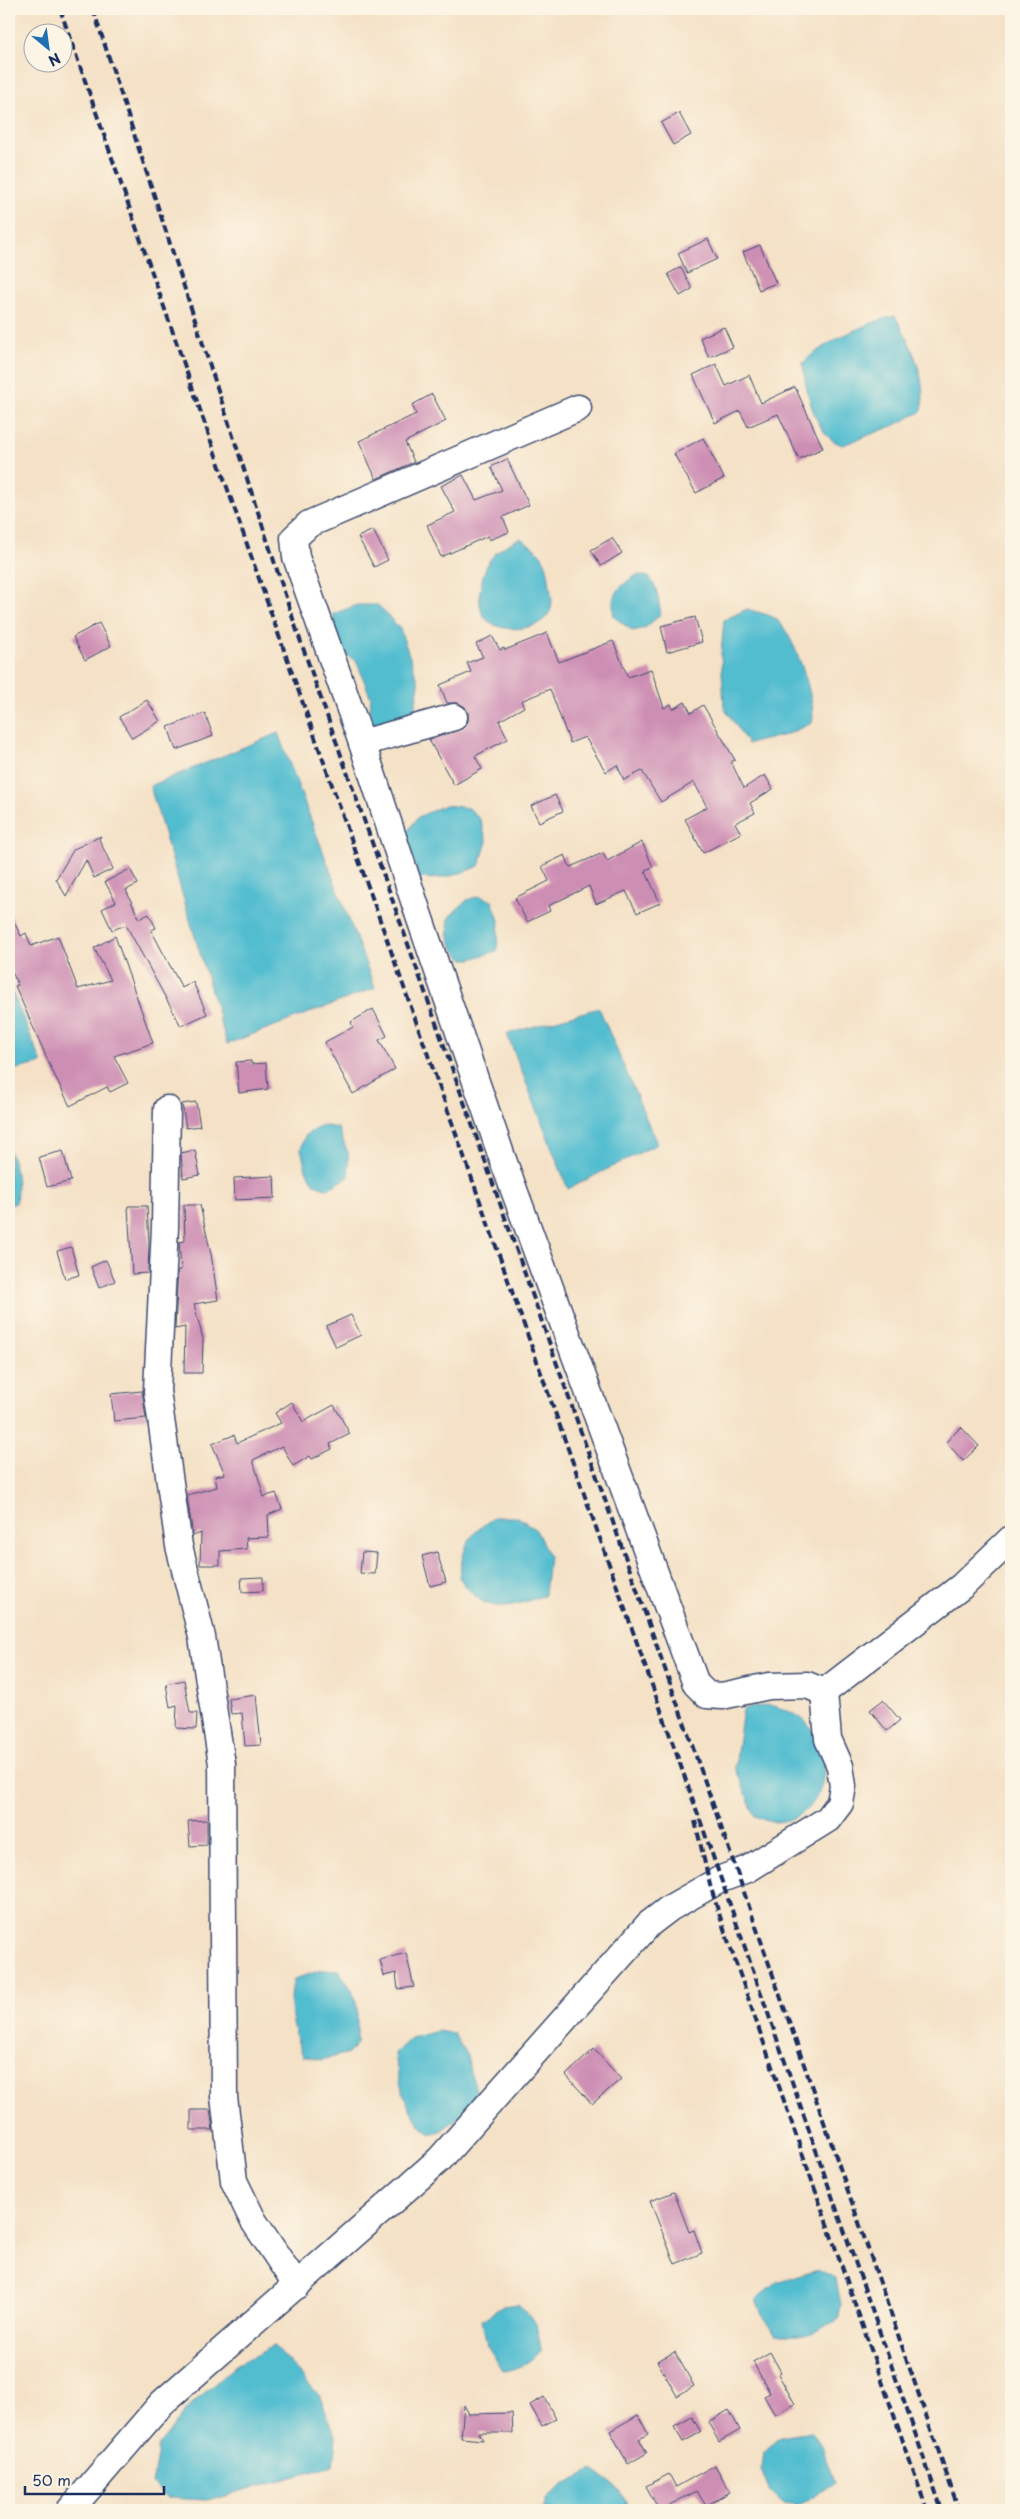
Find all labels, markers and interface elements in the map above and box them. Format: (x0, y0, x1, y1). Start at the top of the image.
north arrow (22, 22, 72, 72)
text: N (45, 48, 64, 72)
scale bar (25, 2464, 164, 2496)
text: 50 m (32, 2468, 71, 2491)

